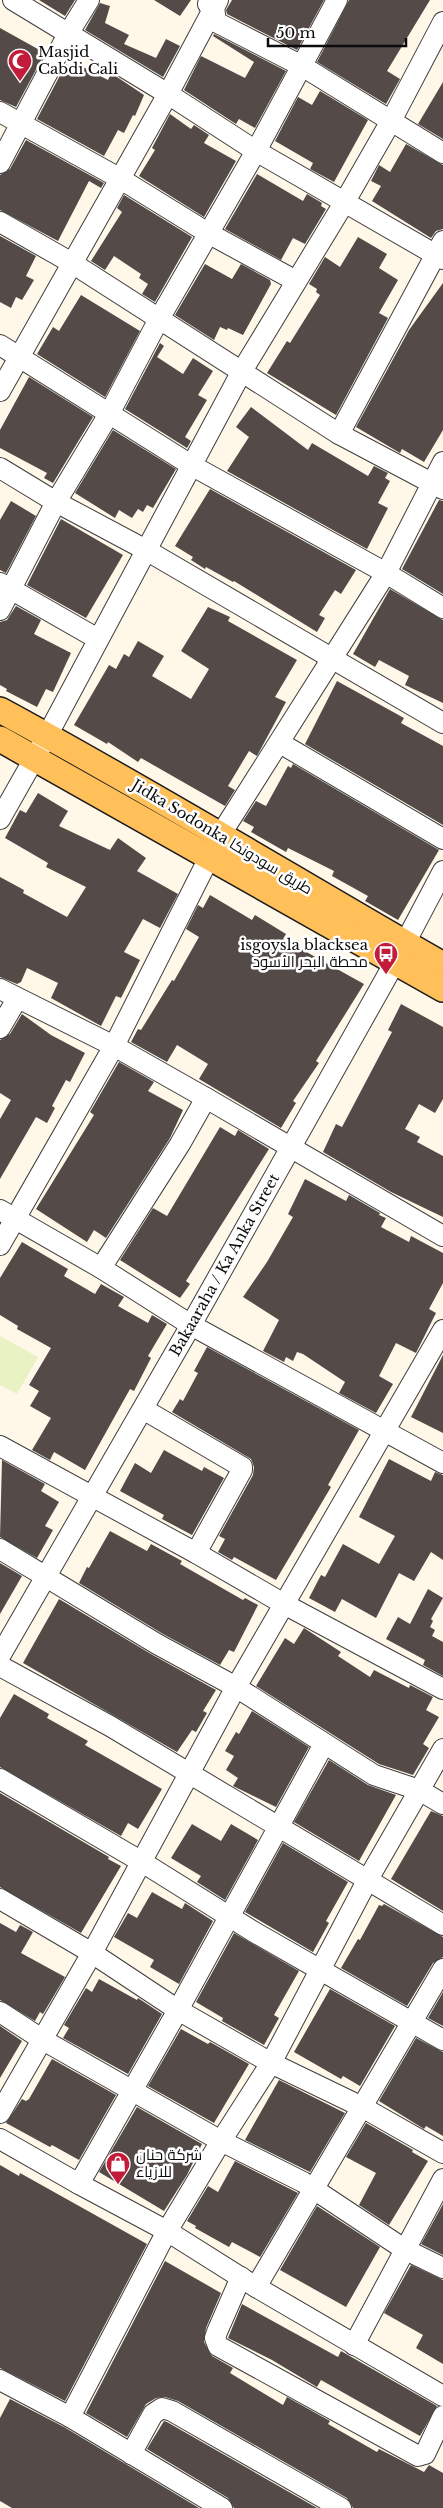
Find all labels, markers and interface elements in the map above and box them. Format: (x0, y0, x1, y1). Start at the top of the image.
scale bar (268, 15, 406, 47)
text: 50 m (276, 23, 316, 42)
place label: Masjid Cabdi Cali (38, 42, 118, 78)
mosque icon: Masjid Cabdi Cali (7, 48, 33, 82)
street label: Jidka Sodonka طريق سودونكا (126, 774, 316, 899)
place label: isgoysla blacksea محطة البحر الأسود (240, 935, 369, 971)
bus stop icon: isgoysla blacksea محطة البحر الأسود (373, 941, 399, 975)
street label: Bakaaraha / Ka Anka Street (165, 1170, 283, 1360)
place label: شركة حنان للازياء (136, 2145, 202, 2181)
shop icon: شركة حنان للازياء (105, 2151, 131, 2185)

